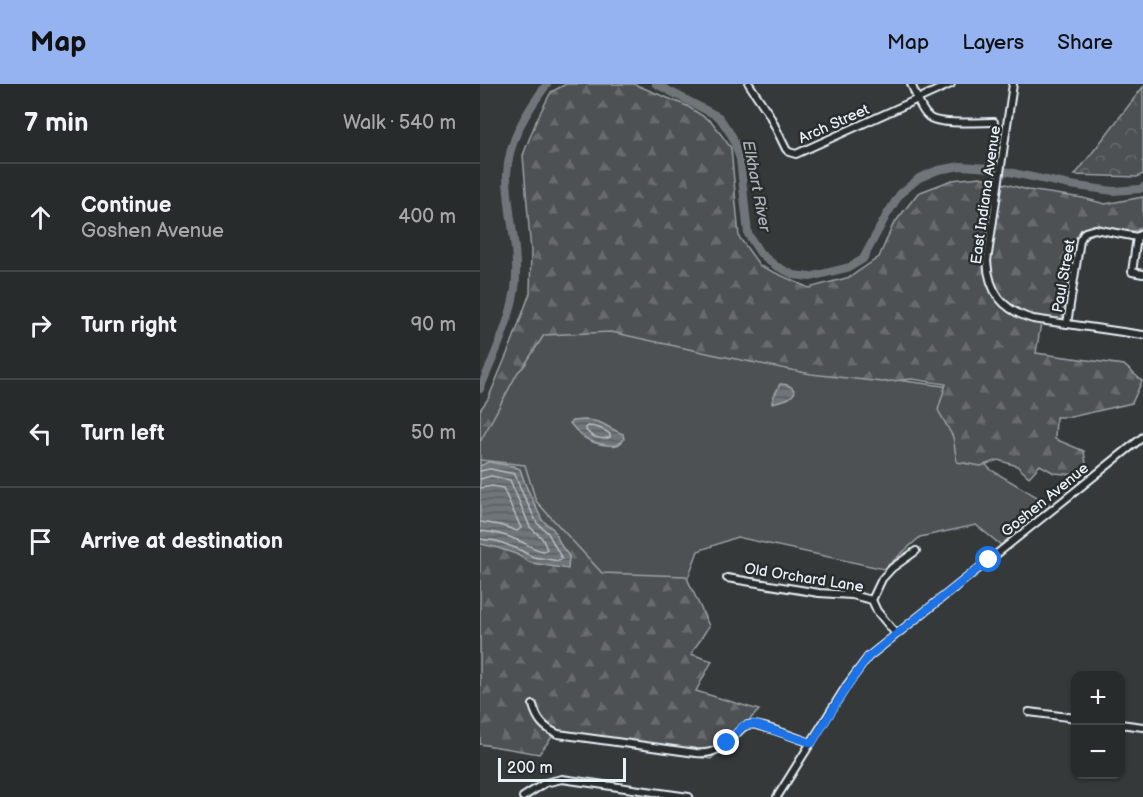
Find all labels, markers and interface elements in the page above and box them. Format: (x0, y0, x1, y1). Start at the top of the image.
text: Map (30, 26, 86, 59)
text: Map (887, 30, 929, 55)
text: Layers (962, 30, 1024, 55)
text: Share (1057, 30, 1113, 55)
street label: Arch Street (796, 100, 873, 148)
text: 7 min (24, 108, 88, 139)
text: Walk · 540 m (343, 111, 456, 135)
street label: East Indiana Avenue (967, 125, 1005, 265)
water label: Elkhart River (738, 139, 774, 234)
text: Continue (81, 192, 171, 219)
icon: ahead (24, 201, 57, 234)
text: 400 m (398, 205, 456, 229)
text: Goshen Avenue (81, 219, 224, 243)
street label: Paul Street (1048, 238, 1080, 314)
icon: right (24, 309, 57, 342)
text: Turn right (81, 312, 177, 339)
text: 90 m (411, 313, 456, 337)
icon: left (24, 417, 57, 450)
text: Turn left (81, 420, 165, 447)
text: 50 m (411, 421, 456, 445)
street label: Goshen Avenue (997, 459, 1093, 541)
icon: arrive (24, 525, 57, 558)
text: Arrive at destination (81, 528, 283, 555)
route start (975, 546, 1001, 572)
street label: Old Orchard Lane (743, 559, 865, 597)
map controls (1071, 671, 1125, 779)
button: + (1071, 671, 1125, 725)
button: − (1071, 725, 1125, 779)
route end (713, 729, 739, 755)
scale bar (498, 755, 626, 782)
text: 200 m (507, 759, 553, 778)

